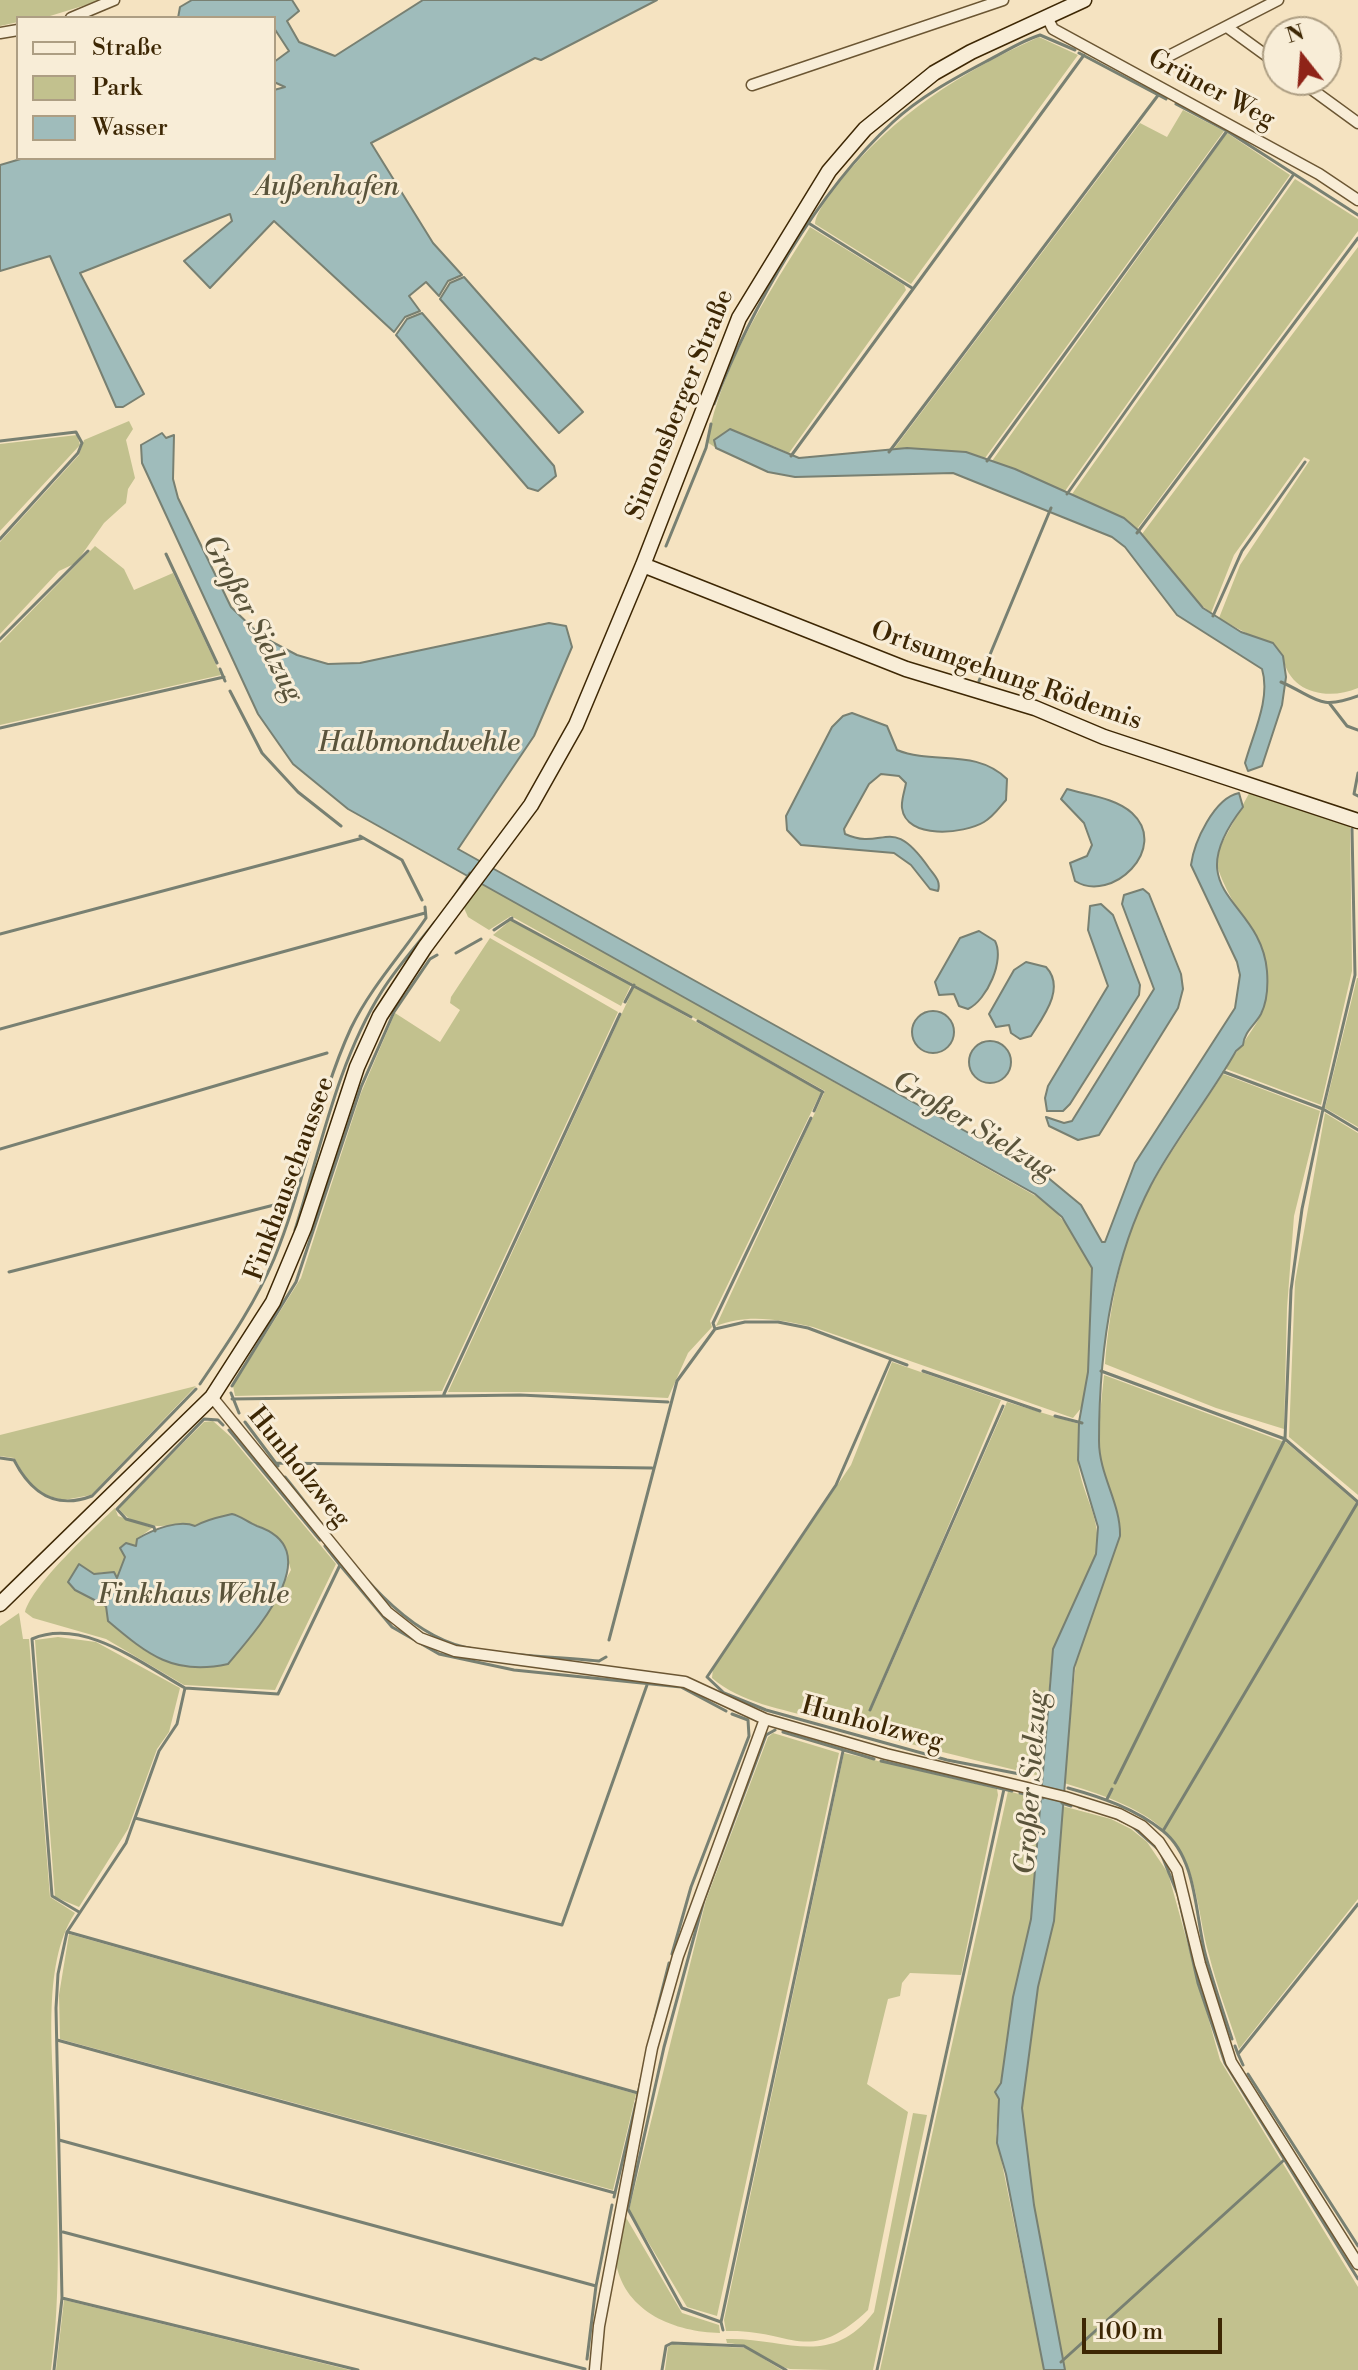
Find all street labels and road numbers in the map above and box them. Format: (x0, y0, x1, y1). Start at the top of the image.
street label: Grüner Weg (1142, 43, 1280, 137)
street label: Simonsberger Straße (621, 285, 741, 525)
street label: Ortsumgehung Rödemis (866, 616, 1146, 738)
street label: Finkhauschaussee (240, 1073, 342, 1285)
street label: Hunholzweg (240, 1402, 356, 1534)
street label: Hunholzweg (798, 1691, 946, 1759)

